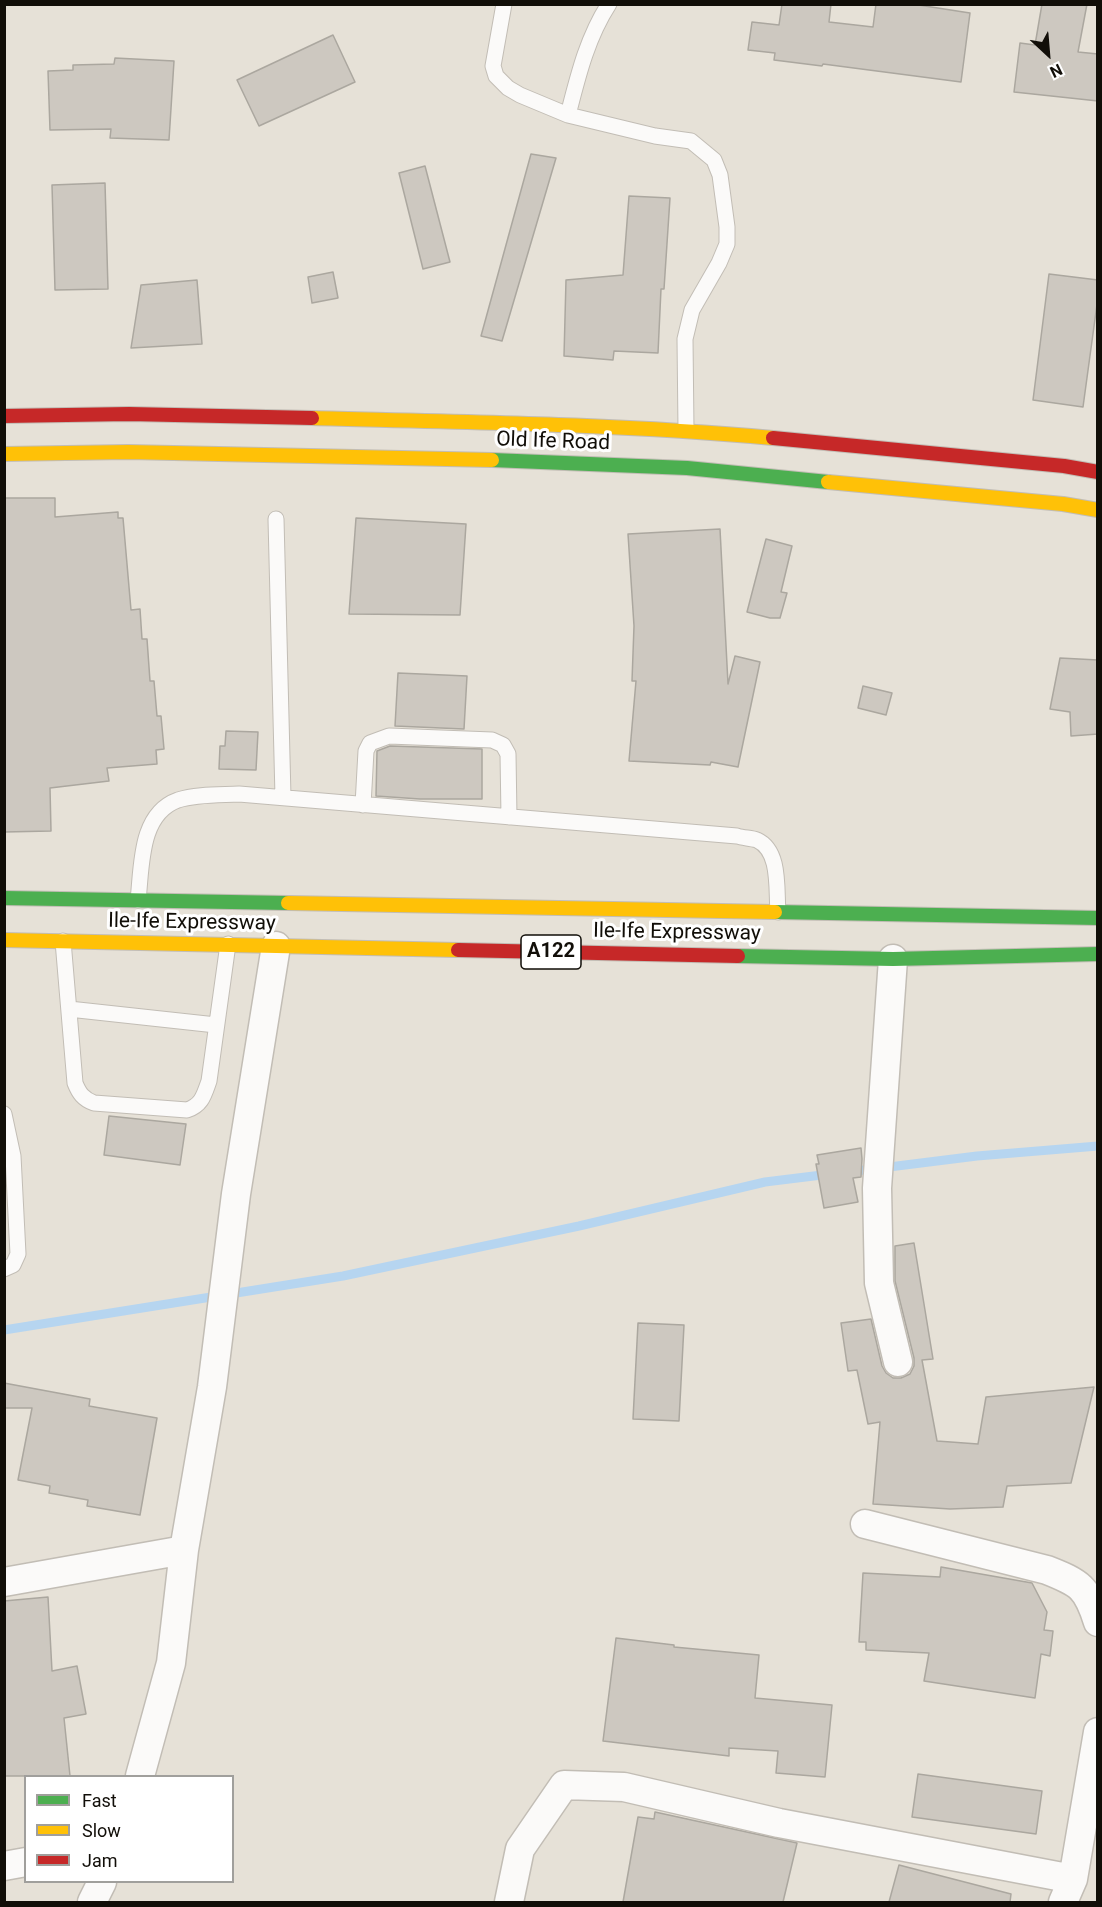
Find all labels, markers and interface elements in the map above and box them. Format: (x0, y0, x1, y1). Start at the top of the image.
north arrow (1018, 24, 1078, 84)
text: N (1047, 60, 1065, 82)
street label: Old Ife Road (496, 427, 610, 457)
street label: Ile-Ife Expressway (108, 909, 276, 937)
street label: Ile-Ife Expressway (593, 919, 761, 947)
road number: A122 (521, 935, 581, 969)
legend (24, 1775, 234, 1883)
text: Fast (82, 1790, 117, 1811)
text: Slow (82, 1820, 121, 1841)
text: Jam (82, 1850, 118, 1871)

